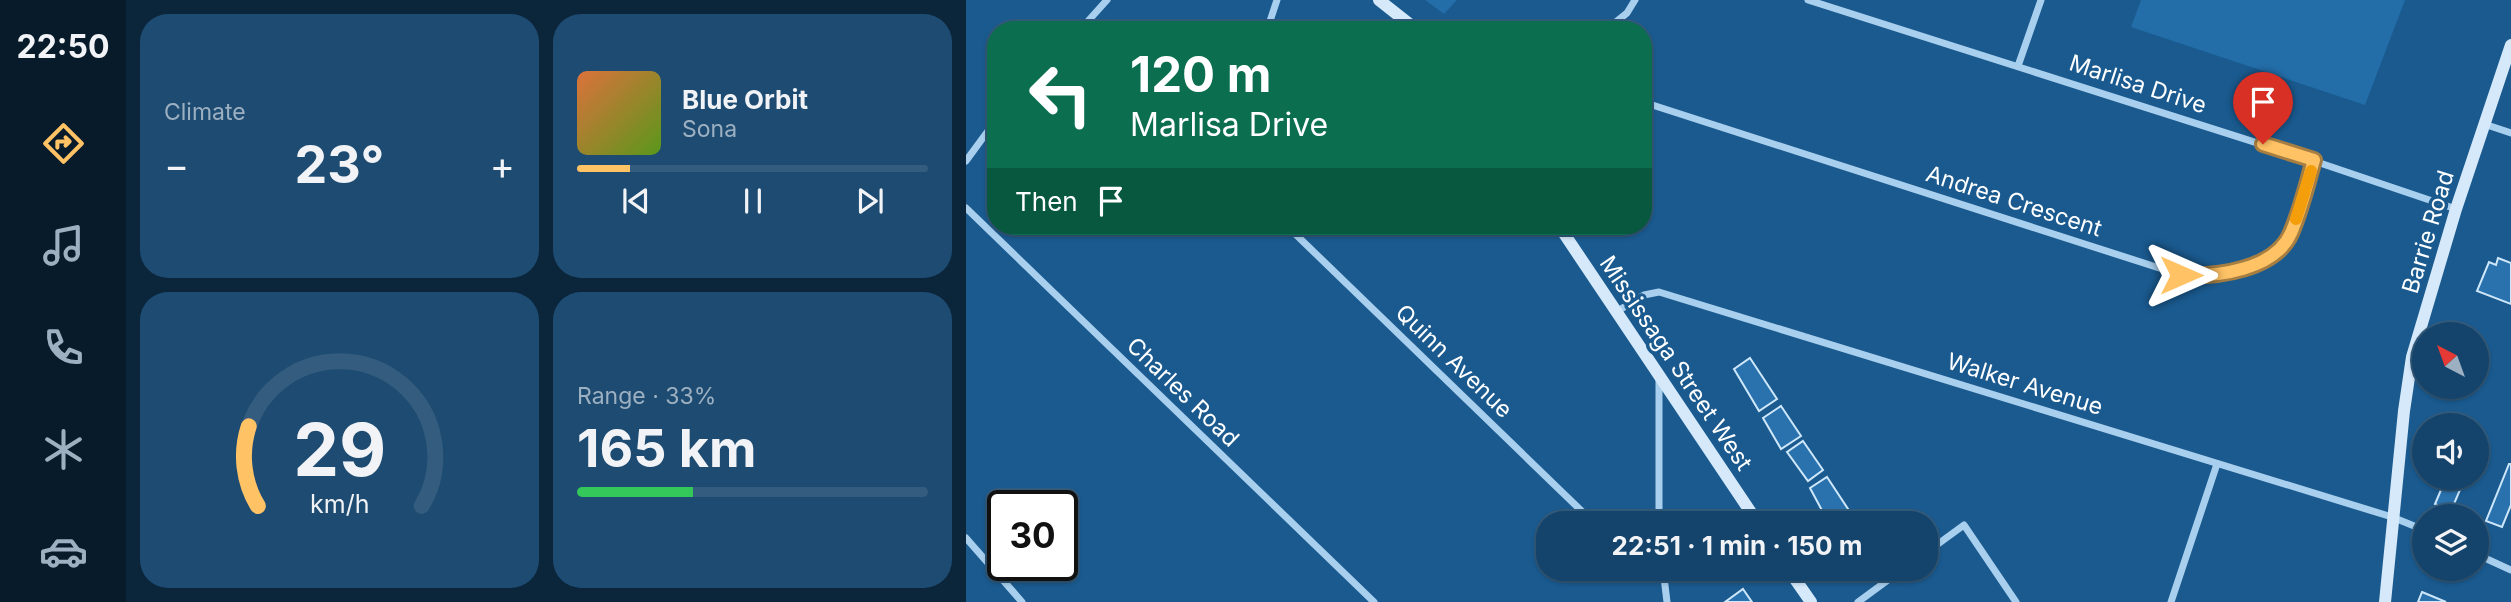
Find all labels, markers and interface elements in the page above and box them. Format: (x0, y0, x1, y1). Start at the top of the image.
text: 22:50 (16, 27, 110, 66)
text: 120 m (1130, 45, 1271, 104)
icon: left (1015, 49, 1106, 140)
street label: Marlisa Drive (2066, 49, 2210, 119)
pin (2233, 72, 2293, 144)
icon: arrive (2244, 83, 2282, 121)
text: Blue Orbit (682, 84, 808, 115)
text: Climate (164, 98, 246, 126)
text: Marlisa Drive (1130, 105, 1328, 144)
text: Sona (682, 115, 737, 143)
icon: directions (39, 119, 88, 168)
text: 23° (295, 133, 384, 196)
text: − (164, 142, 189, 188)
text: + (490, 142, 515, 188)
street label: Andrea Crescent (1923, 159, 2106, 243)
street label: Barrie Road (2396, 167, 2460, 297)
icon: previous (617, 182, 655, 220)
icon: pause (734, 182, 772, 220)
icon: next (851, 182, 889, 220)
icon: arrive (1092, 182, 1130, 220)
text: Then (1015, 186, 1078, 217)
icon: music (39, 221, 88, 270)
position arrow (2144, 238, 2218, 312)
street label: Mississaga Street West (1594, 250, 1759, 476)
street label: Quinn Avenue (1390, 298, 1518, 424)
north arrow (2412, 322, 2488, 399)
map controls (2412, 322, 2489, 581)
icon: phone (39, 323, 88, 372)
street label: Charles Road (1121, 331, 1245, 453)
street label: Walker Avenue (1944, 347, 2106, 421)
text: Range · 33% (577, 382, 716, 410)
text: 29 (293, 405, 386, 494)
button: sound (2412, 413, 2489, 490)
text: 165 km (577, 417, 756, 480)
icon: climate (39, 425, 88, 474)
text: km/h (310, 489, 369, 519)
speed limit sign: 30 (987, 490, 1078, 581)
button: layers (2412, 504, 2489, 581)
icon: car (39, 527, 88, 576)
text: 22:51 · 1 min · 150 m (1612, 530, 1862, 561)

